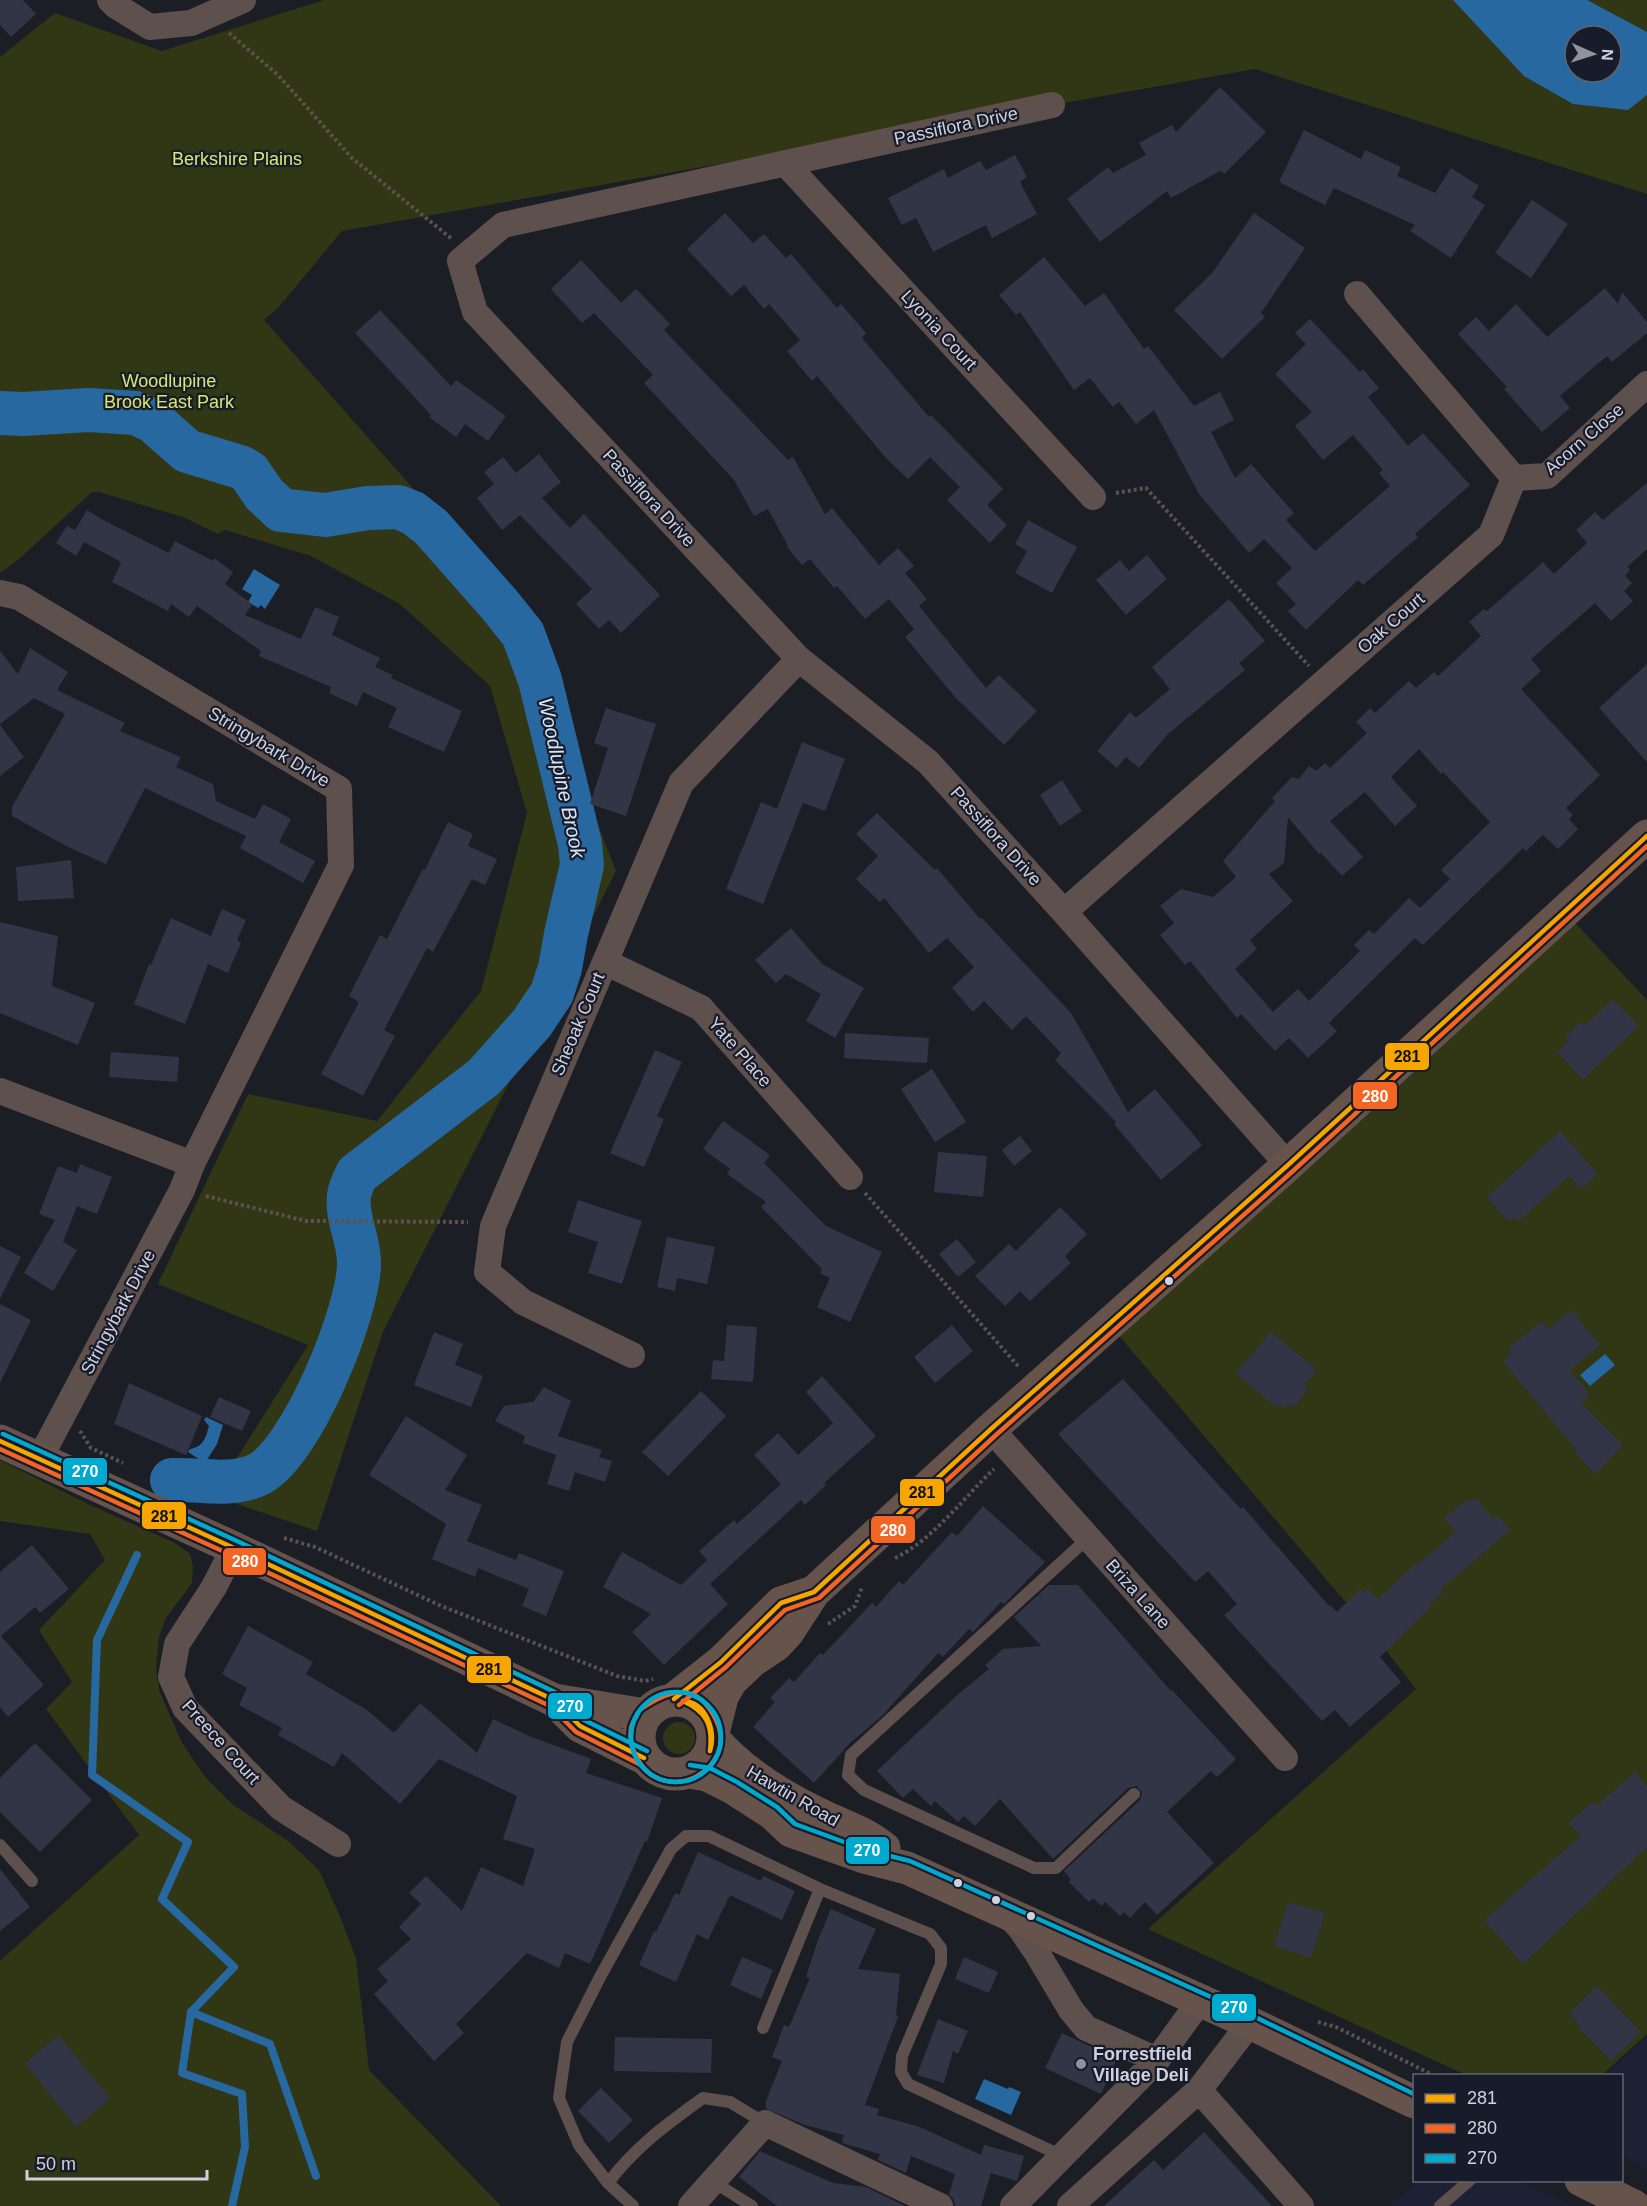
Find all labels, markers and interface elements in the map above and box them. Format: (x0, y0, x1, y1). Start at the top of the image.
north arrow (1563, 24, 1623, 84)
text: N (1599, 49, 1616, 61)
street label: Passiflora Drive (892, 103, 1020, 149)
park label: Berkshire Plains (172, 149, 302, 169)
street label: Lyonia Court (897, 286, 981, 374)
park label: Woodlupine Brook East Park (104, 371, 235, 412)
street label: Acorn Close (1540, 399, 1628, 479)
street label: Passiflora Drive (599, 445, 699, 551)
street label: Oak Court (1353, 589, 1429, 657)
water label: Woodlupine Brook (534, 696, 590, 861)
street label: Stringybark Drive (205, 703, 333, 791)
street label: Passiflora Drive (946, 782, 1046, 890)
street label: Sheoak Court (547, 969, 609, 1079)
street label: Yate Place (704, 1013, 776, 1091)
line badge: 281 (1384, 1042, 1430, 1071)
text: 281 (1394, 1048, 1420, 1065)
line badge: 280 (1352, 1081, 1398, 1110)
text: 280 (1362, 1088, 1388, 1105)
street label: Stringybark Drive (77, 1246, 159, 1378)
unlabelled marker (1163, 1275, 1175, 1287)
line badge: 270 (62, 1457, 108, 1486)
text: 270 (72, 1463, 98, 1480)
line badge: 281 (899, 1478, 945, 1507)
text: 281 (909, 1484, 935, 1501)
line badge: 281 (141, 1501, 187, 1530)
text: 281 (151, 1508, 177, 1525)
line badge: 280 (870, 1515, 916, 1544)
text: 280 (880, 1522, 906, 1539)
line badge: 280 (222, 1547, 267, 1576)
text: 280 (232, 1553, 258, 1570)
street label: Briza Lane (1102, 1555, 1174, 1633)
line badge: 281 (466, 1655, 512, 1684)
text: 281 (476, 1661, 502, 1678)
line badge: 270 (547, 1692, 593, 1720)
street label: Preece Court (178, 1696, 264, 1788)
text: 270 (557, 1698, 583, 1715)
street label: Hawtin Road (743, 1762, 843, 1830)
line badge: 270 (845, 1836, 890, 1865)
text: 270 (854, 1842, 880, 1859)
unlabelled marker (952, 1877, 964, 1889)
unlabelled marker (990, 1894, 1002, 1906)
unlabelled marker (1025, 1910, 1037, 1922)
line badge: 270 (1211, 1993, 1257, 2022)
text: 270 (1221, 1999, 1247, 2016)
place label: Forrestfield Village Deli (1093, 2044, 1192, 2085)
marker: Forrestfield Village Deli (1074, 2057, 1088, 2071)
legend (1413, 2074, 1623, 2182)
text: 281 (1467, 2088, 1497, 2108)
text: 280 (1467, 2118, 1497, 2138)
scale bar (27, 2143, 207, 2181)
text: 270 (1467, 2148, 1497, 2168)
text: 50 m (36, 2154, 76, 2174)

